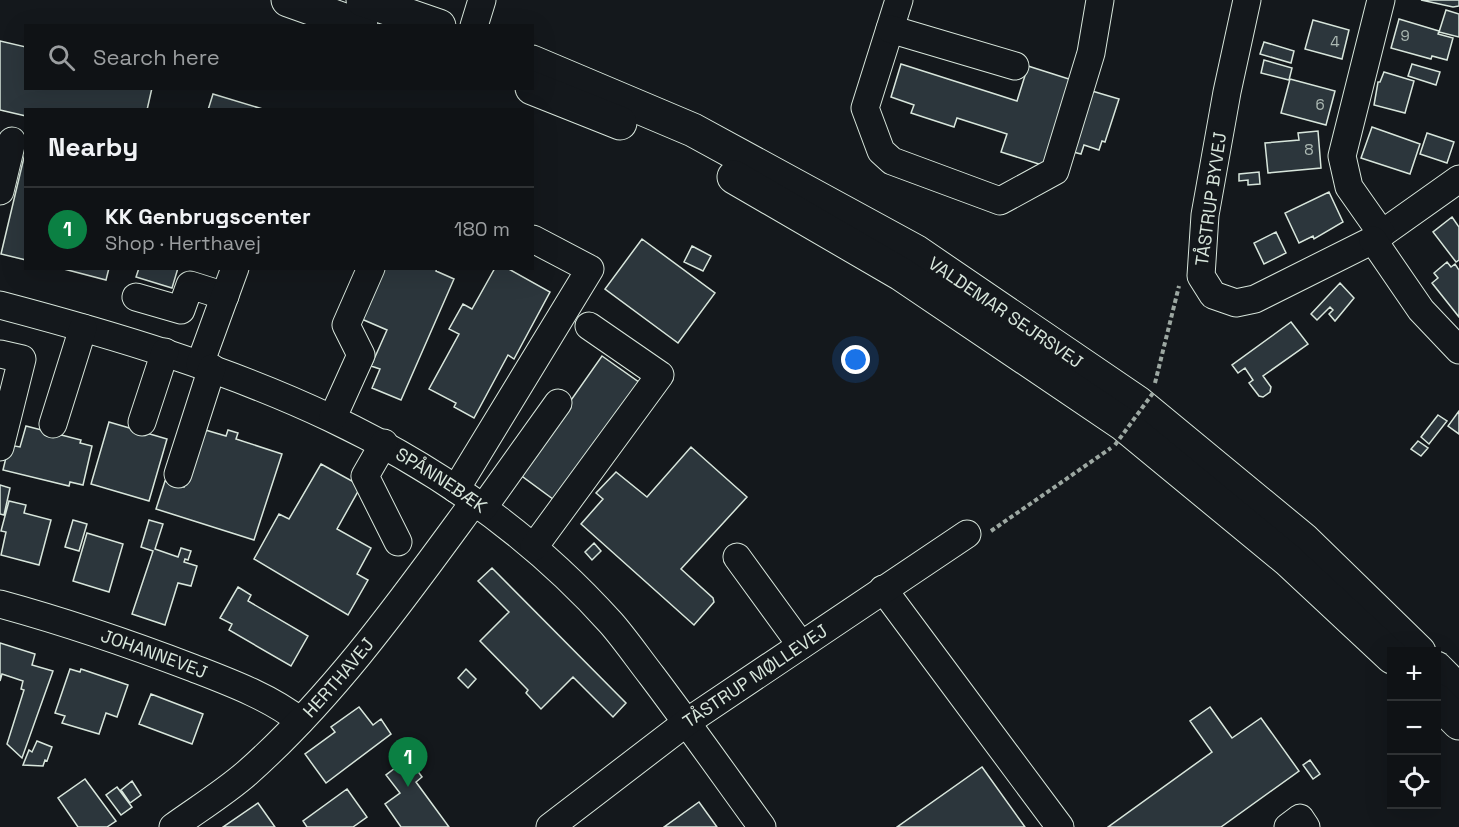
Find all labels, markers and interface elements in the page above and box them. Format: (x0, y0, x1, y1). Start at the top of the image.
search box (24, 24, 534, 90)
house number: 9 (1400, 26, 1410, 45)
house number: 4 (1330, 32, 1340, 51)
icon: search (45, 41, 78, 74)
text: Search here (93, 43, 220, 71)
house number: 6 (1315, 95, 1325, 114)
text: Nearby (48, 130, 138, 164)
street label: TÅSTRUP BYVEJ (1190, 131, 1231, 267)
house number: 8 (1304, 140, 1314, 159)
text: KK Genbrugscenter (105, 202, 311, 230)
text: 1 (63, 216, 72, 242)
text: 180 m (454, 216, 510, 242)
text: Shop · Herthavej (105, 230, 261, 256)
street label: VALDEMAR SEJRSVEJ (924, 251, 1088, 373)
your location (841, 345, 870, 374)
street label: SPÅNNEBÆK (392, 442, 492, 518)
street label: TÅSTRUP MØLLEVEJ (678, 619, 832, 733)
street label: JOHANNEVEJ (98, 624, 211, 683)
street label: HERTHAVEJ (298, 633, 379, 722)
map controls (1387, 647, 1441, 809)
button: + (1387, 647, 1441, 701)
button: − (1387, 701, 1441, 755)
pin: 1 (388, 738, 428, 787)
button: locate (1387, 755, 1441, 809)

